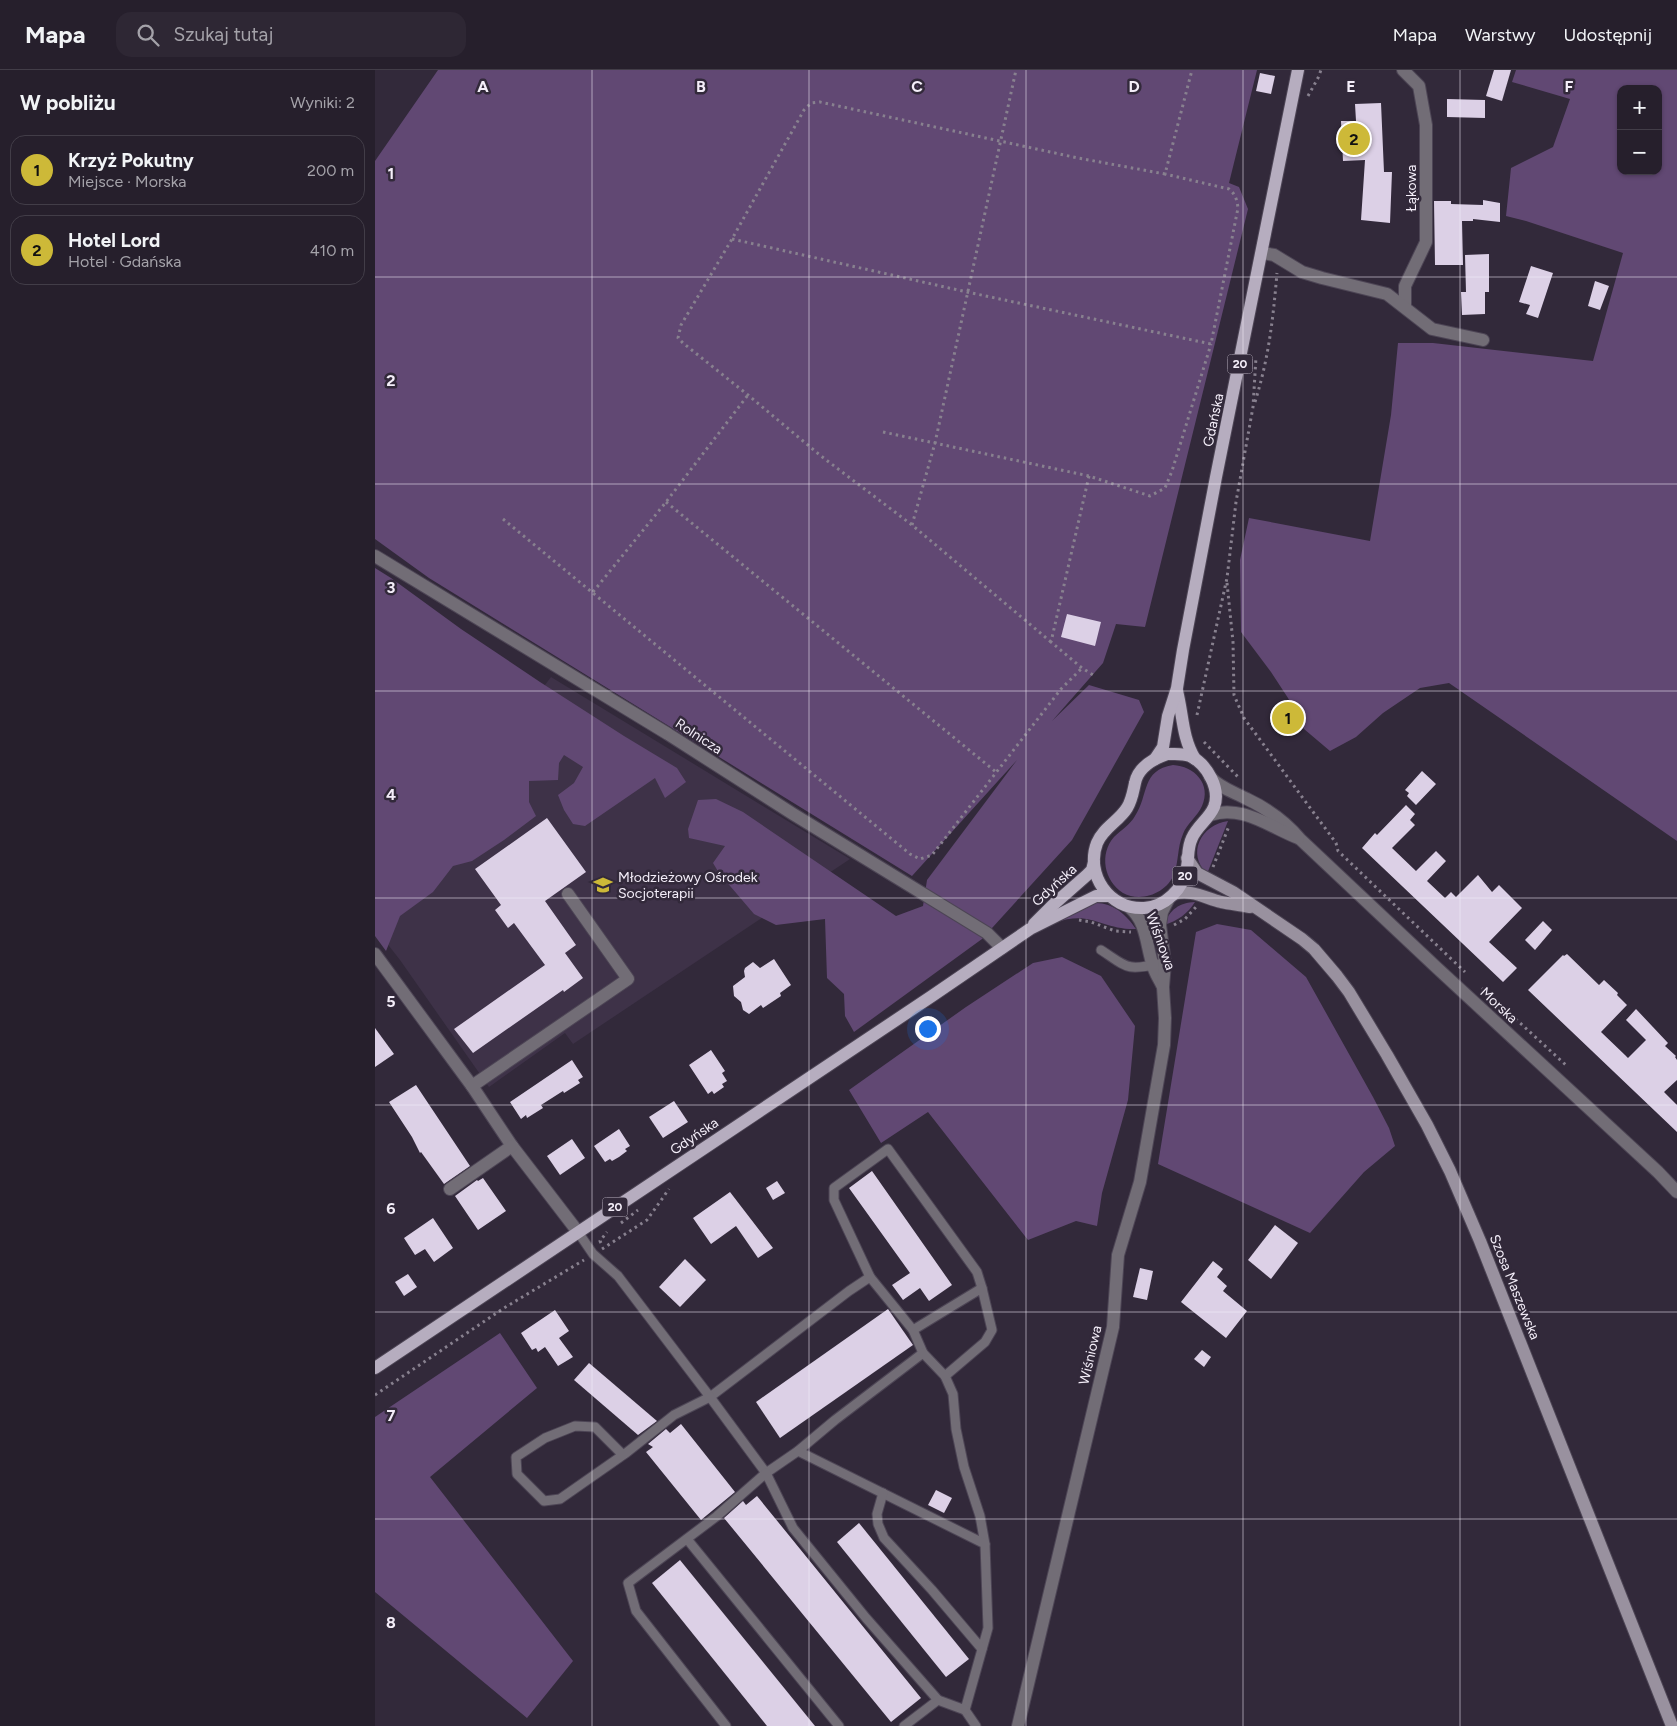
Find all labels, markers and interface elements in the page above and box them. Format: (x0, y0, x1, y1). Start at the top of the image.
search box (116, 12, 466, 57)
text: Mapa (25, 20, 86, 49)
icon: search (134, 21, 162, 49)
text: Szukaj tutaj (174, 23, 273, 46)
text: Mapa (1393, 24, 1437, 46)
text: Warstwy (1465, 24, 1536, 46)
text: Udostępnij (1564, 24, 1652, 46)
text: A (477, 77, 489, 96)
text: B (696, 77, 706, 96)
text: C (911, 77, 923, 96)
text: D (1128, 77, 1140, 96)
text: E (1346, 77, 1356, 96)
text: F (1565, 77, 1574, 96)
map controls (1617, 85, 1662, 175)
button: + (1617, 85, 1662, 130)
text: W pobliżu (20, 90, 116, 115)
text: Wyniki: 2 (290, 93, 355, 112)
pin: 2 (1338, 120, 1370, 158)
button: − (1617, 130, 1662, 175)
text: Krzyż Pokutny (68, 149, 194, 172)
text: 1 (34, 161, 40, 180)
text: 200 m (307, 161, 354, 180)
text: 1 (388, 164, 394, 183)
street label: Łąkowa (1403, 165, 1420, 211)
text: Miejsce · Morska (68, 172, 187, 191)
text: Hotel Lord (68, 229, 160, 252)
text: 2 (32, 241, 42, 260)
text: 410 m (310, 241, 354, 260)
text: Hotel · Gdańska (68, 252, 181, 271)
road number: 20 (1227, 354, 1253, 374)
text: 2 (386, 371, 396, 390)
street label: Gdańska (1200, 392, 1227, 448)
text: 3 (387, 578, 396, 597)
pin: 1 (1272, 699, 1304, 737)
street label: Rolnicza (672, 715, 725, 758)
text: 4 (386, 785, 396, 804)
street label: Gdyńska (1028, 861, 1080, 910)
road number: 20 (1173, 866, 1197, 886)
place label: Młodzieżowy Ośrodek Socjoterapii (618, 869, 758, 902)
school or university icon: Młodzieżowy Ośrodek Socjoterapii (592, 874, 614, 896)
street label: Wiśniowa (1142, 910, 1179, 972)
street label: Morska (1476, 984, 1521, 1027)
text: 5 (386, 992, 396, 1011)
your location (915, 1016, 941, 1042)
street label: Gdyńska (667, 1114, 722, 1159)
road number: 20 (603, 1198, 627, 1216)
text: 6 (386, 1199, 396, 1218)
street label: Szosa Maszewska (1486, 1232, 1543, 1342)
street label: Wiśniowa (1075, 1324, 1106, 1386)
text: 7 (387, 1406, 396, 1425)
text: 8 (386, 1613, 396, 1632)

